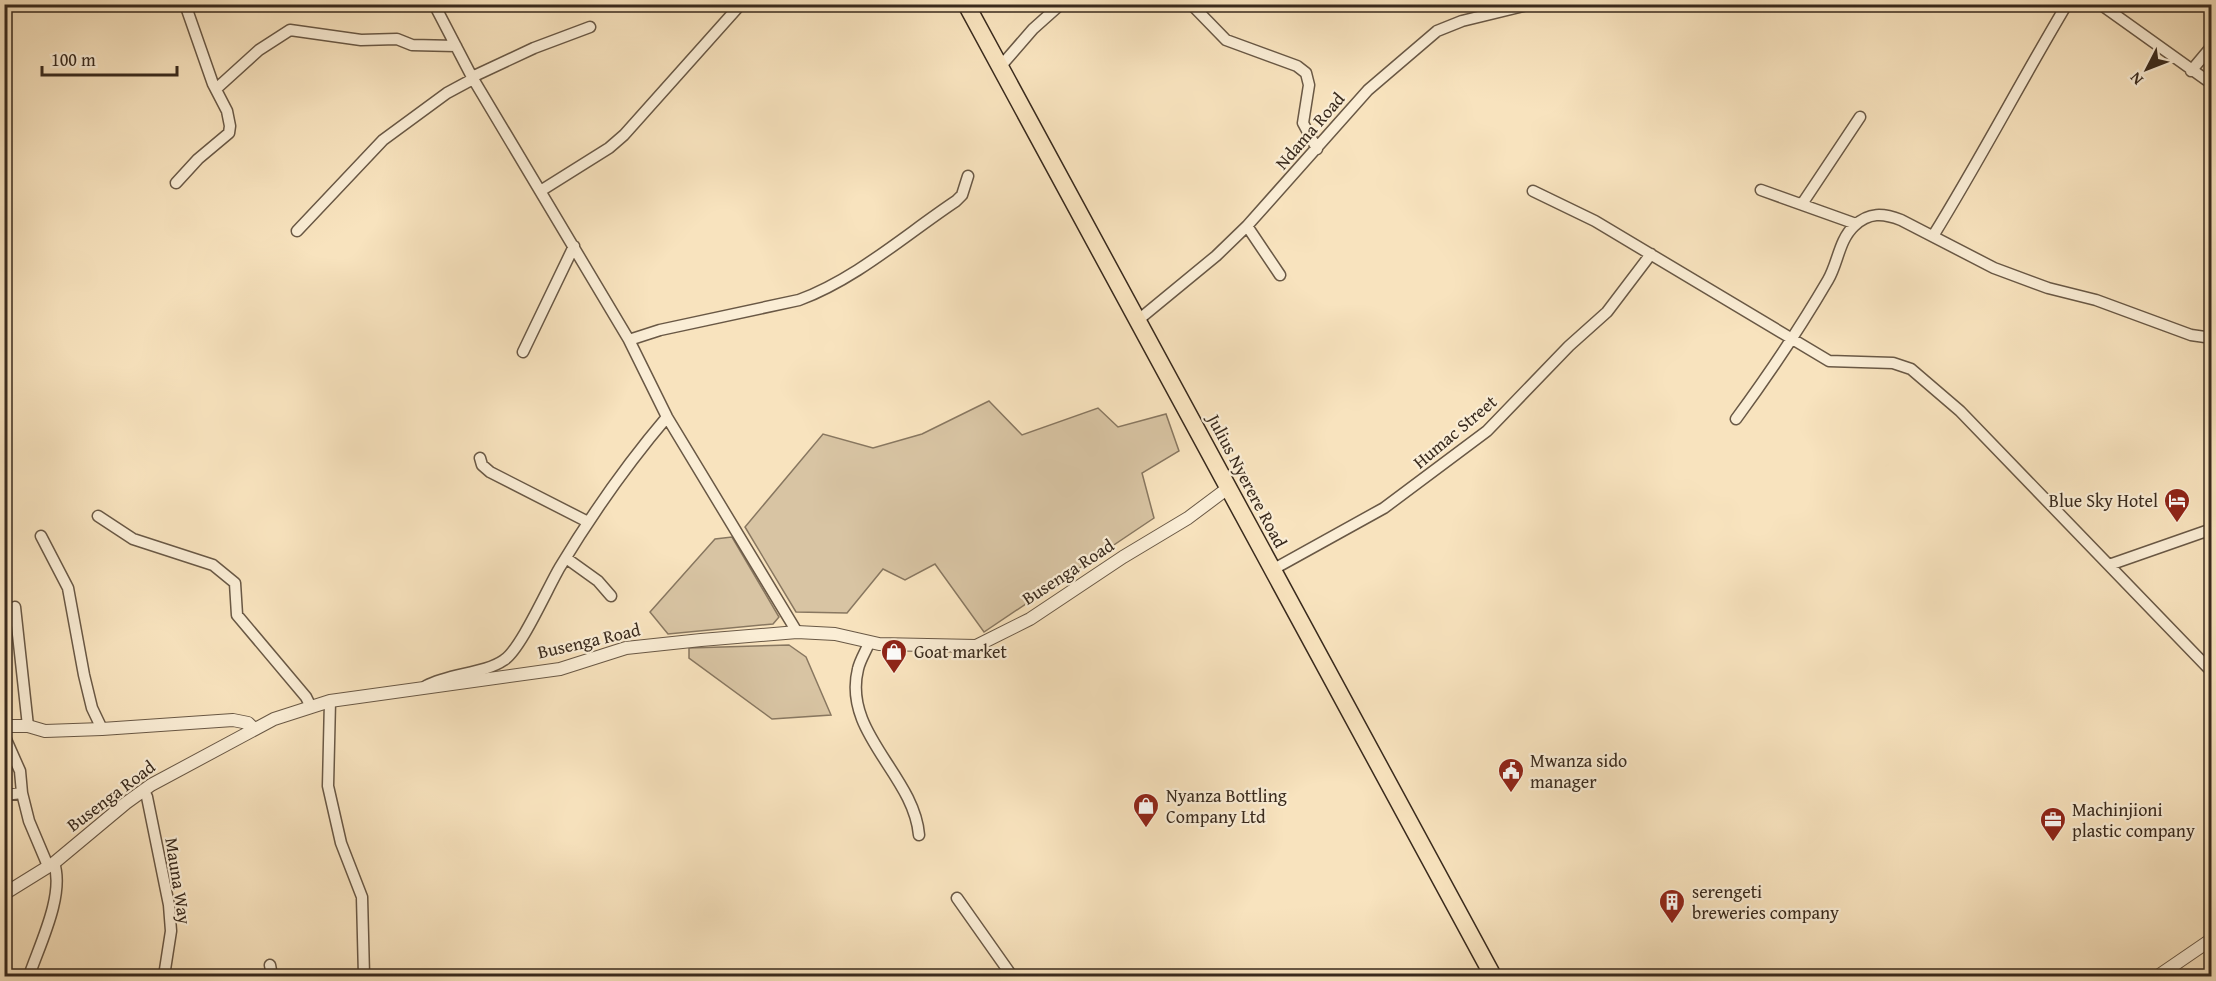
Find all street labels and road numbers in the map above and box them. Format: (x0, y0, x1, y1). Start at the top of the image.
street label: Ndama Road (1268, 86, 1351, 175)
street label: Humac Street (1407, 388, 1503, 475)
street label: Julius Nyerere Road (1200, 407, 1294, 553)
street label: Busenga Road (1016, 532, 1119, 611)
street label: Busenga Road (535, 615, 643, 665)
street label: Busenga Road (61, 753, 161, 838)
street label: Mauna Way (158, 836, 199, 926)

